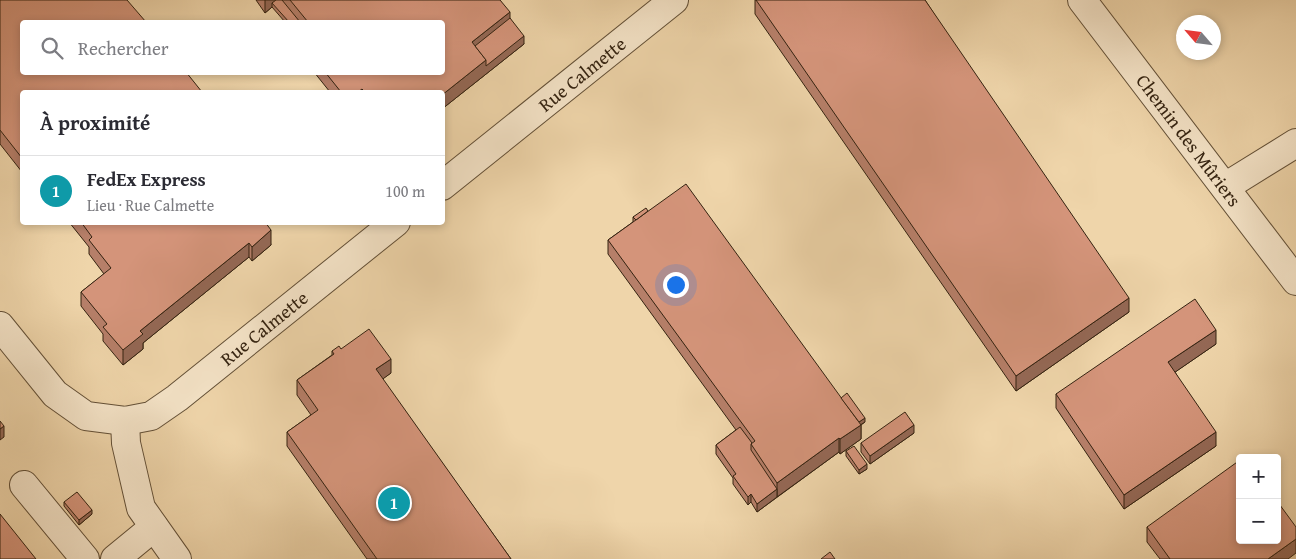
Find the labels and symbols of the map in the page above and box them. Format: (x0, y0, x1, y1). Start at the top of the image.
north arrow (1176, 15, 1221, 60)
street label: Rue Calmette (532, 30, 632, 118)
street label: Chemin des Mûriers (1130, 68, 1248, 212)
your location (663, 272, 689, 298)
street label: Rue Calmette (214, 284, 314, 372)
pin: 1 (378, 484, 410, 522)

